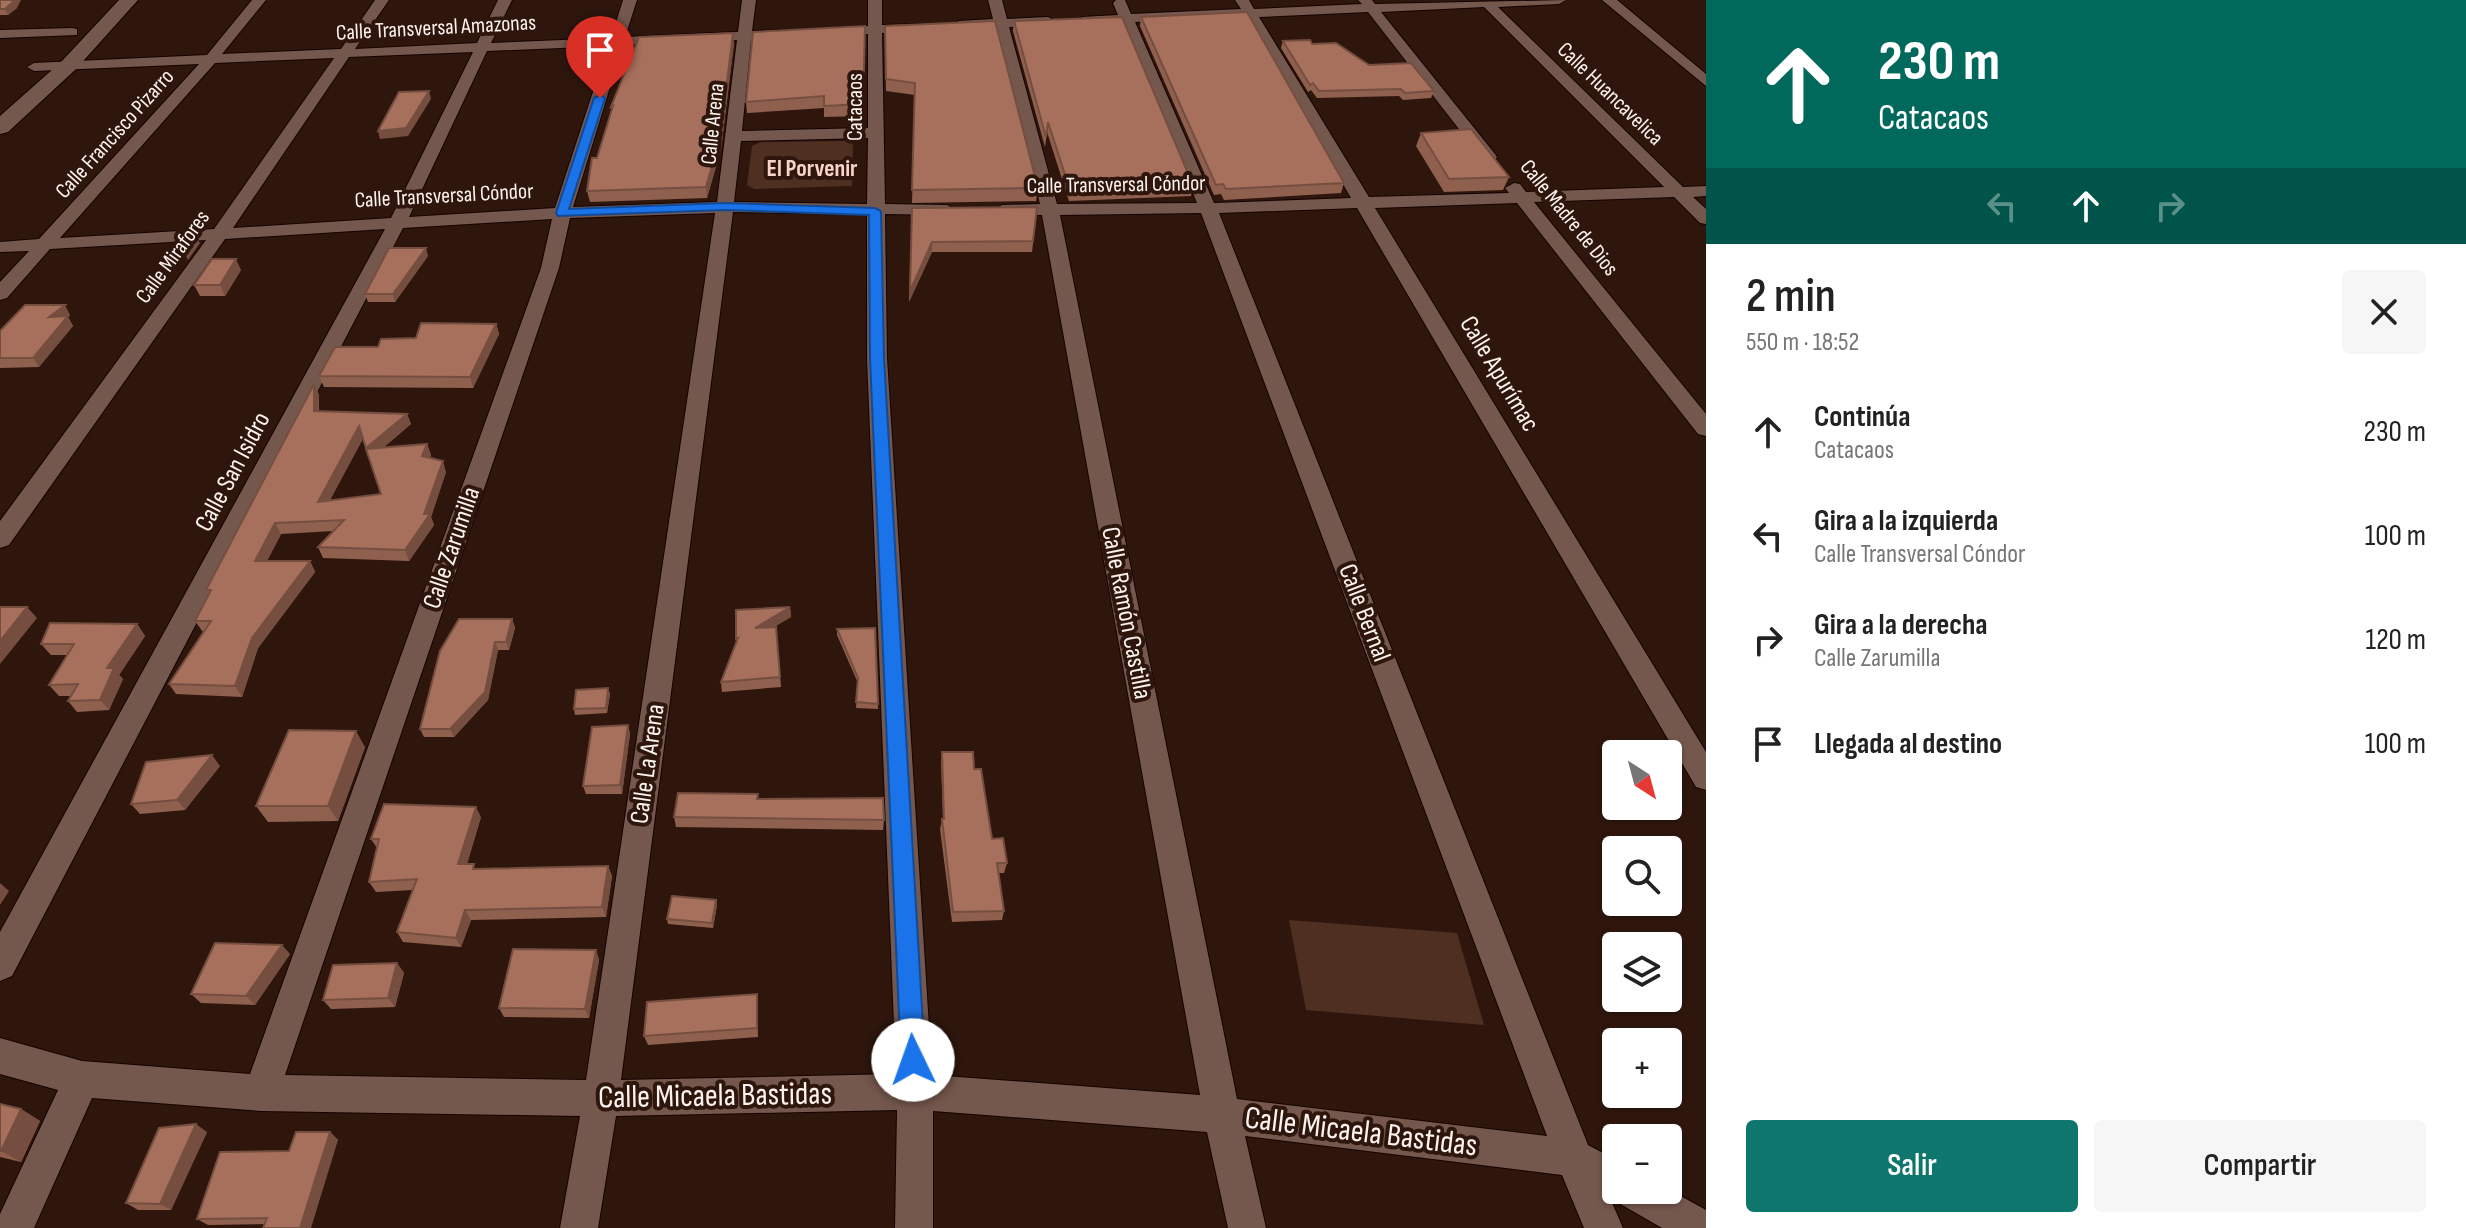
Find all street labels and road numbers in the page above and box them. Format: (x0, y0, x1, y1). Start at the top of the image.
street label: Calle Transversal Amazonas (335, 9, 537, 47)
street label: Calle Huancavelica (1551, 37, 1669, 151)
street label: Calle Francisco Pizarro (50, 64, 180, 204)
street label: Catacaos (842, 73, 869, 141)
street label: Calle Arena (695, 82, 731, 166)
street label: Calle Madre de Dios (1514, 154, 1624, 282)
street label: Calle Transversal Cóndor (1026, 170, 1206, 200)
street label: Calle Transversal Cóndor (354, 178, 534, 214)
street label: Calle Mirafores (130, 205, 216, 309)
street label: Calle Apurímac (1452, 311, 1546, 437)
street label: Calle San Isidro (189, 407, 277, 537)
street label: Calle Zarumilla (417, 483, 487, 613)
street label: Calle Ramón Castilla (1094, 524, 1158, 702)
street label: Calle Bernal (1331, 560, 1397, 666)
street label: Calle La Arena (624, 702, 672, 826)
street label: Calle Micaela Bastidas (598, 1074, 832, 1118)
street label: Calle Micaela Bastidas (1242, 1098, 1480, 1166)

